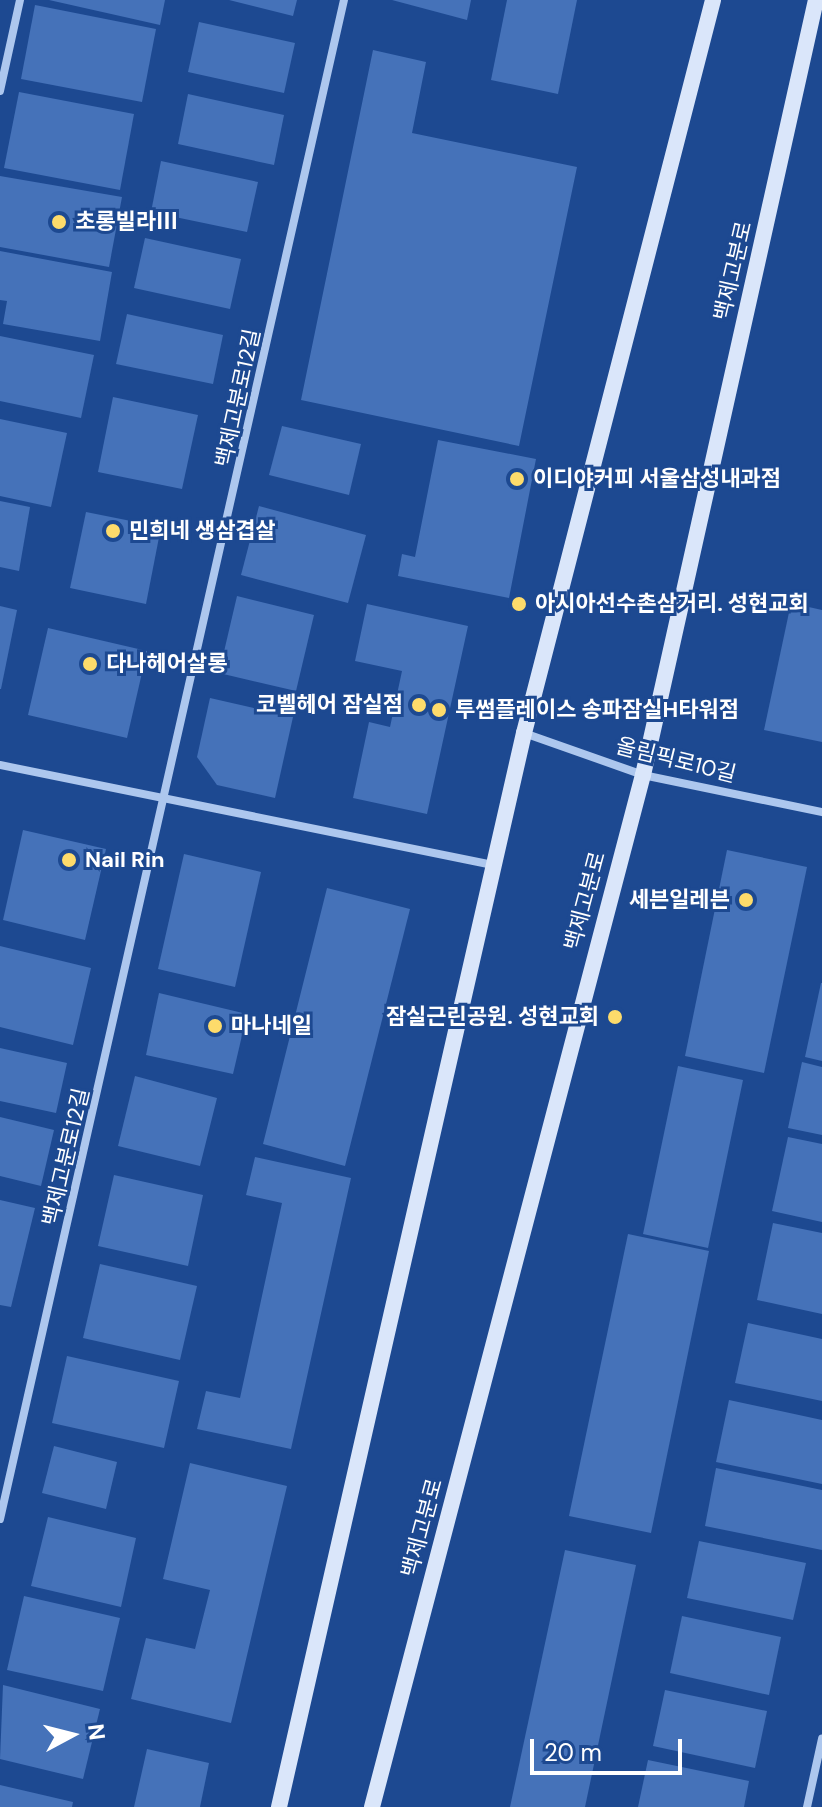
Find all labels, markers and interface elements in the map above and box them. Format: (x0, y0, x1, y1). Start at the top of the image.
place label: 초롱빌라Ⅲ (75, 209, 178, 235)
marker: 초롱빌라Ⅲ (50, 213, 68, 231)
street label: 백제고분로 (709, 219, 757, 323)
street label: 백제고분로12길 (210, 326, 266, 470)
place label: 이디야커피 서울삼성내과점 (533, 466, 781, 492)
marker: 이디야커피 서울삼성내과점 (508, 470, 526, 488)
place label: 민희네 생삼겹살 (129, 518, 276, 544)
marker: 민희네 생삼겹살 (104, 522, 122, 540)
place label: 아시아선수촌삼거리. 성현교회 (535, 591, 809, 617)
marker: 아시아선수촌삼거리. 성현교회 (510, 595, 528, 613)
place label: 다나헤어살롱 (106, 651, 227, 677)
marker: 다나헤어살롱 (81, 655, 99, 673)
place label: 코벨헤어 잠실점 (256, 692, 403, 718)
marker: 코벨헤어 잠실점 (410, 696, 428, 714)
place label: 투썸플레이스 송파잠실H타워점 (455, 697, 739, 723)
marker: 투썸플레이스 송파잠실H타워점 (430, 701, 448, 719)
street label: 올림픽로10길 (613, 732, 739, 788)
place label: Nail Rin (85, 847, 164, 873)
street label: 백제고분로 (559, 849, 611, 953)
marker: Nail Rin (60, 851, 78, 869)
place label: 세븐일레븐 (629, 887, 730, 913)
marker: 세븐일레븐 (737, 891, 755, 909)
place label: 잠실근린공원. 성현교회 (386, 1004, 599, 1030)
marker: 잠실근린공원. 성현교회 (606, 1008, 624, 1026)
place label: 마나네일 (231, 1013, 312, 1039)
marker: 마나네일 (206, 1017, 224, 1035)
street label: 백제고분로12길 (37, 1085, 95, 1229)
street label: 백제고분로 (396, 1476, 448, 1580)
north arrow (32, 1695, 112, 1775)
text: N (81, 1722, 112, 1742)
scale bar (534, 1723, 686, 1773)
text: 20 m (544, 1737, 602, 1768)

